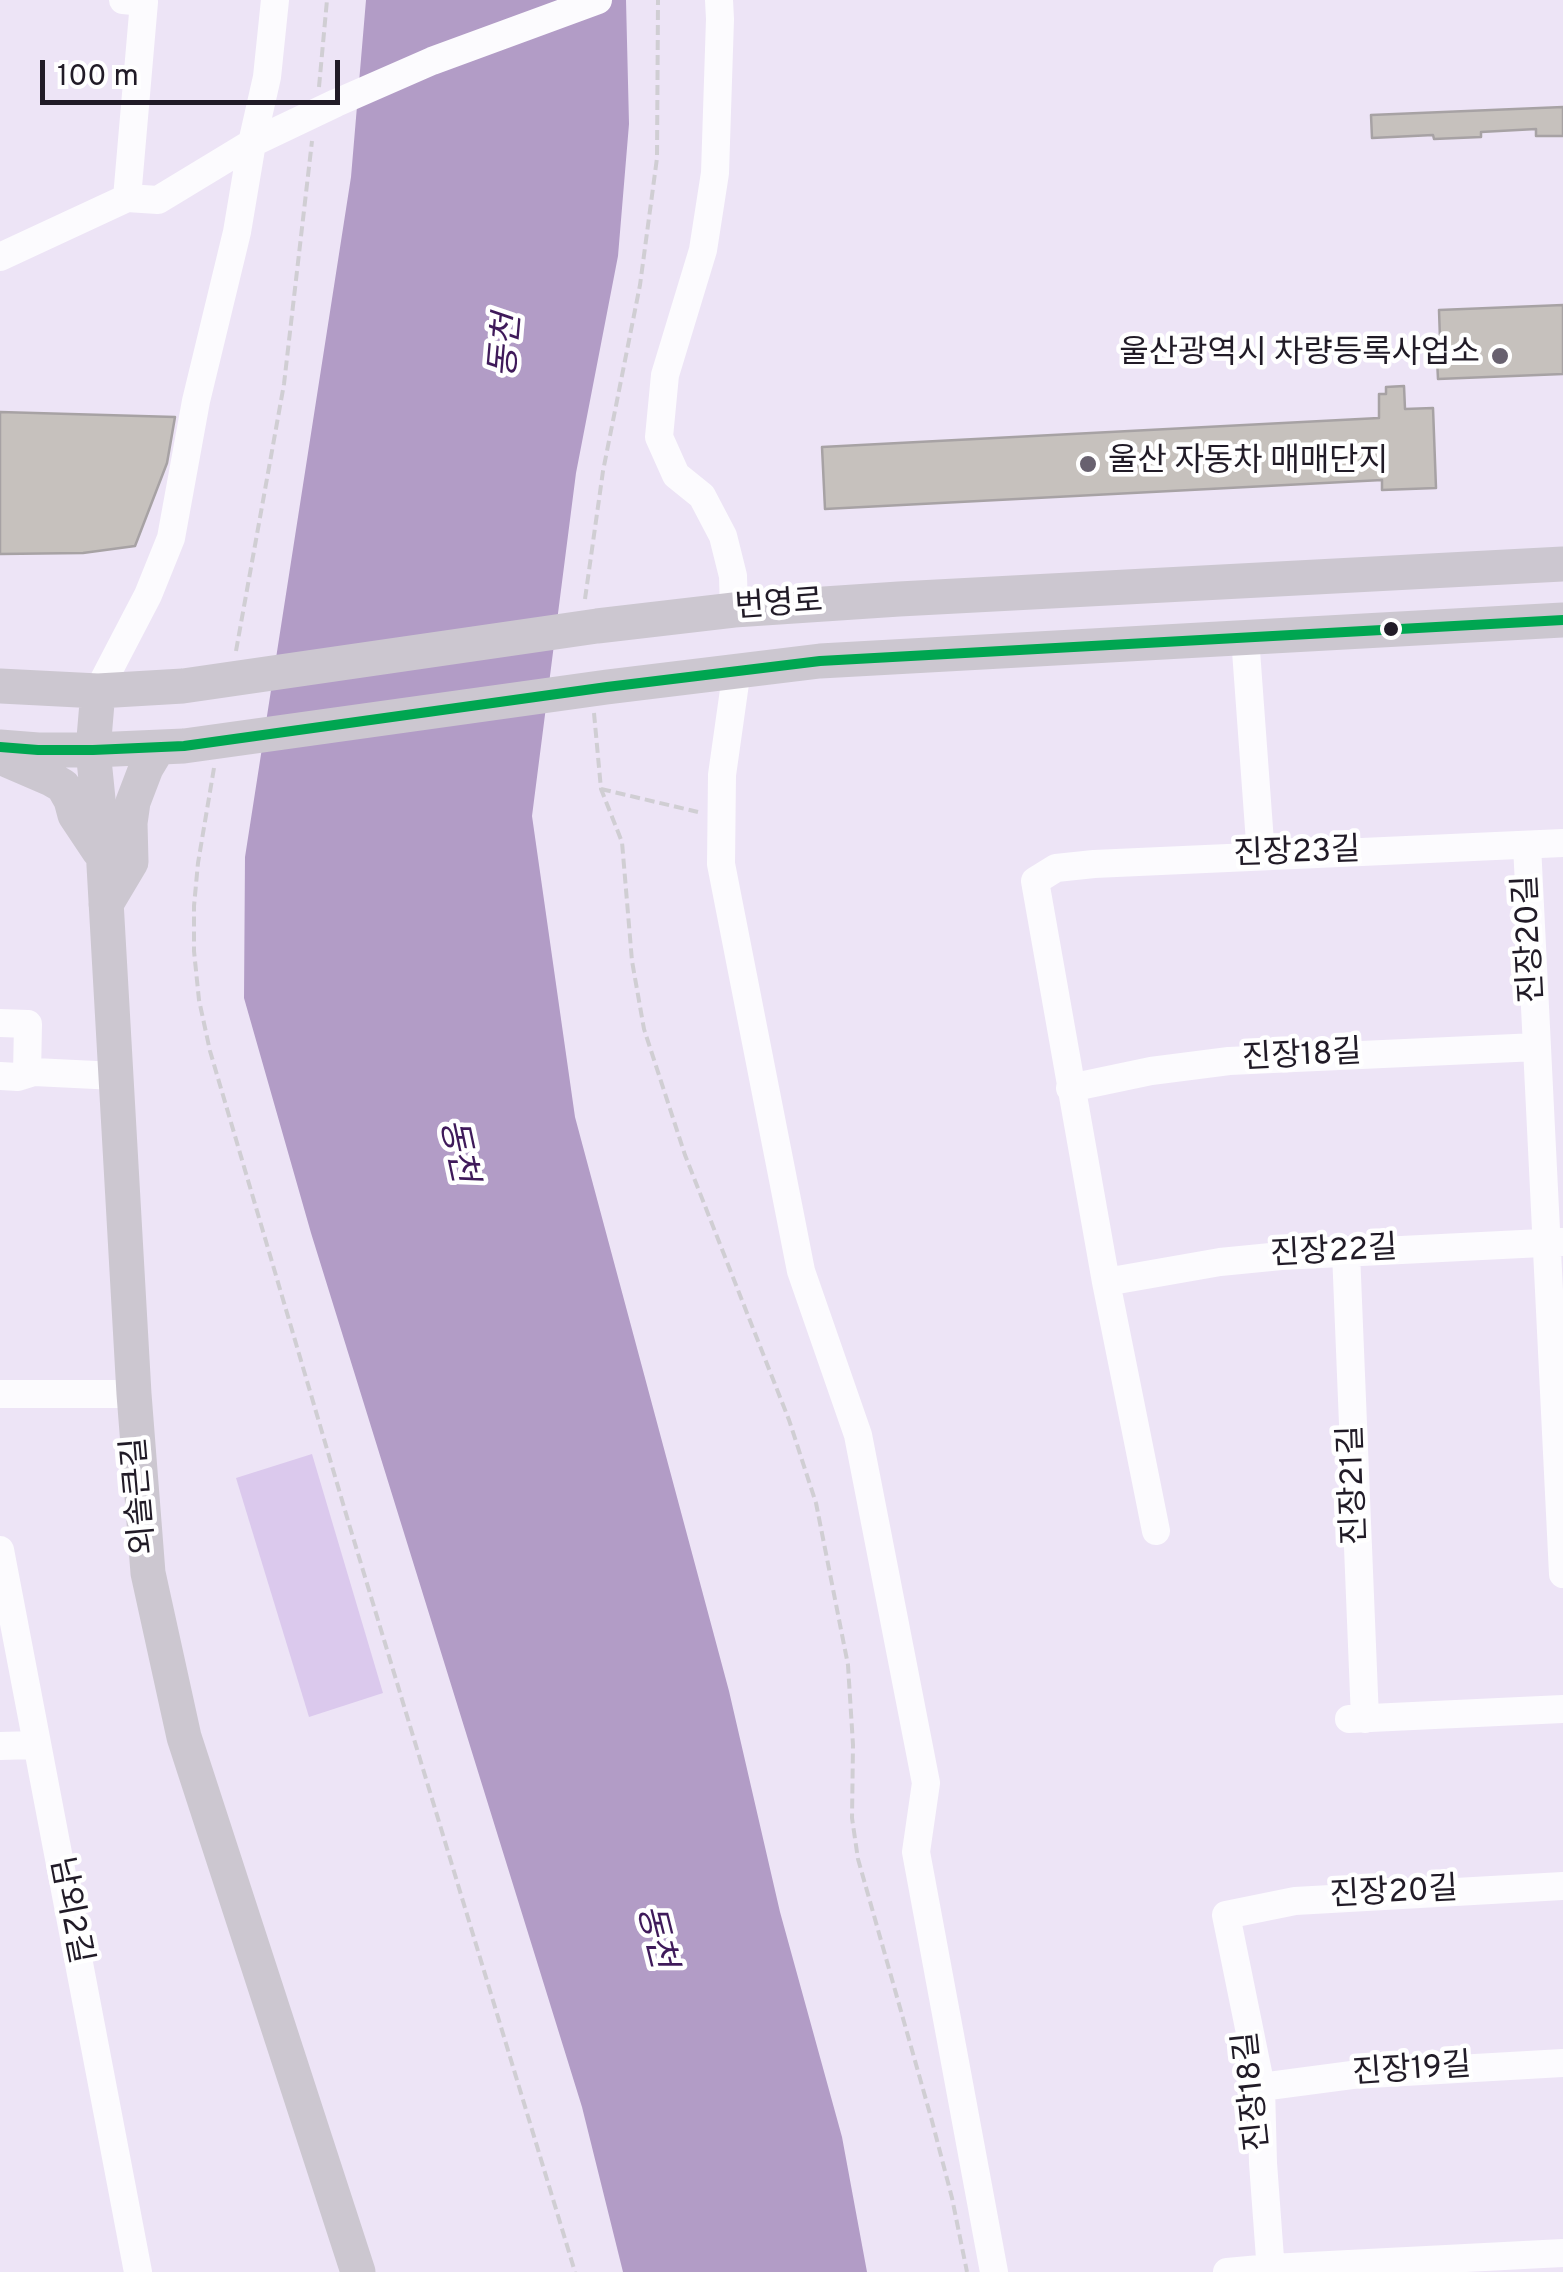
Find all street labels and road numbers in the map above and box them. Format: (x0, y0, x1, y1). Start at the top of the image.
street label: 번영로 (734, 585, 824, 629)
street label: 진장23길 (1233, 834, 1361, 876)
street label: 진장20길 (1509, 874, 1555, 1004)
street label: 진장18길 (1241, 1036, 1363, 1080)
street label: 진장22길 (1269, 1231, 1399, 1277)
street label: 진장21길 (1335, 1424, 1377, 1546)
street label: 외솔큰길 (118, 1436, 166, 1556)
street label: 남외2길 (39, 1854, 97, 1968)
street label: 진장20길 (1329, 1872, 1459, 1918)
street label: 진장18길 (1230, 2029, 1280, 2153)
street label: 진장19길 (1351, 2049, 1473, 2095)

